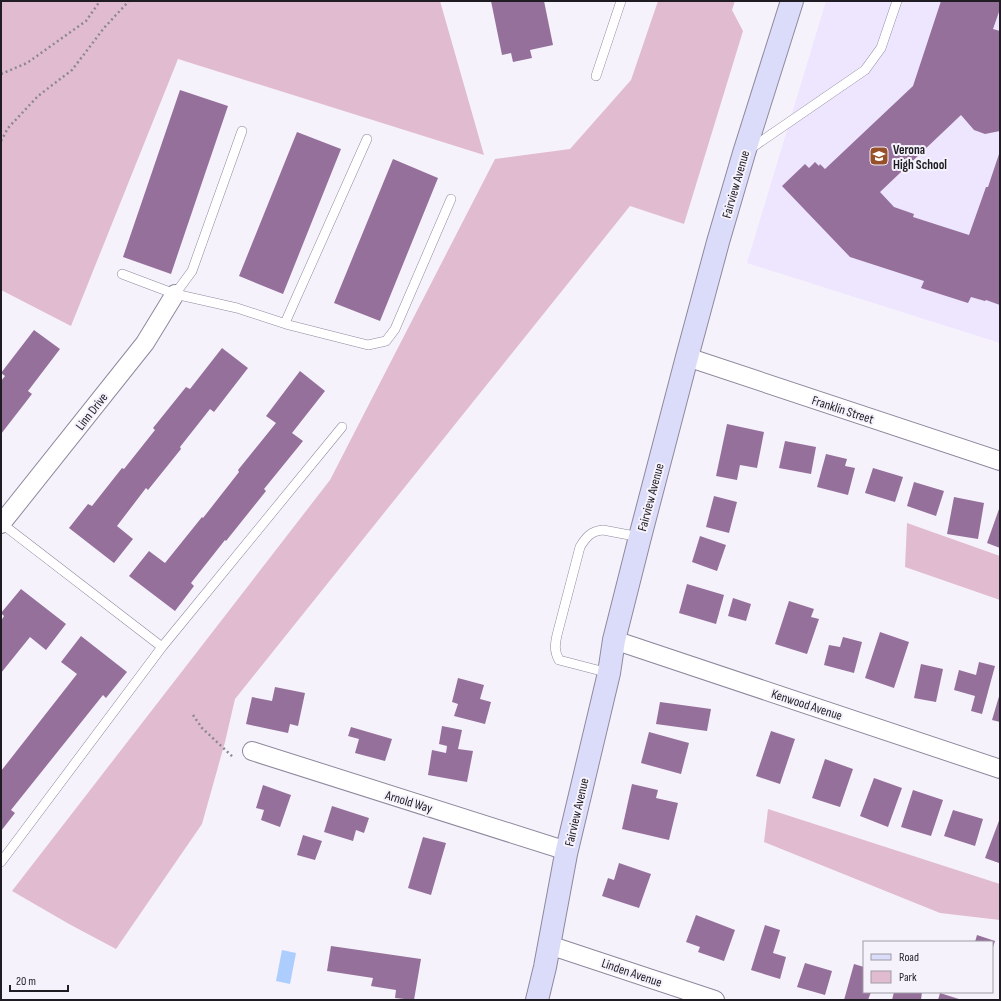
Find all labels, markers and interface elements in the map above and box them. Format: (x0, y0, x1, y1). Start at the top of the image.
place label: Verona High School (893, 142, 947, 173)
school or university icon: Verona High School (868, 145, 890, 167)
street label: Fairview Avenue (719, 149, 753, 220)
street label: Linn Drive (72, 390, 111, 434)
street label: Franklin Street (810, 392, 876, 427)
street label: Fairview Avenue (634, 462, 668, 533)
street label: Kenwood Avenue (769, 686, 844, 724)
street label: Fairview Avenue (561, 776, 593, 848)
street label: Arnold Way (382, 787, 434, 817)
legend (863, 941, 993, 993)
text: Road (899, 950, 919, 965)
street label: Linden Avenue (599, 955, 664, 991)
scale bar (10, 967, 68, 993)
text: Park (899, 970, 917, 985)
text: 20 m (16, 974, 36, 989)

